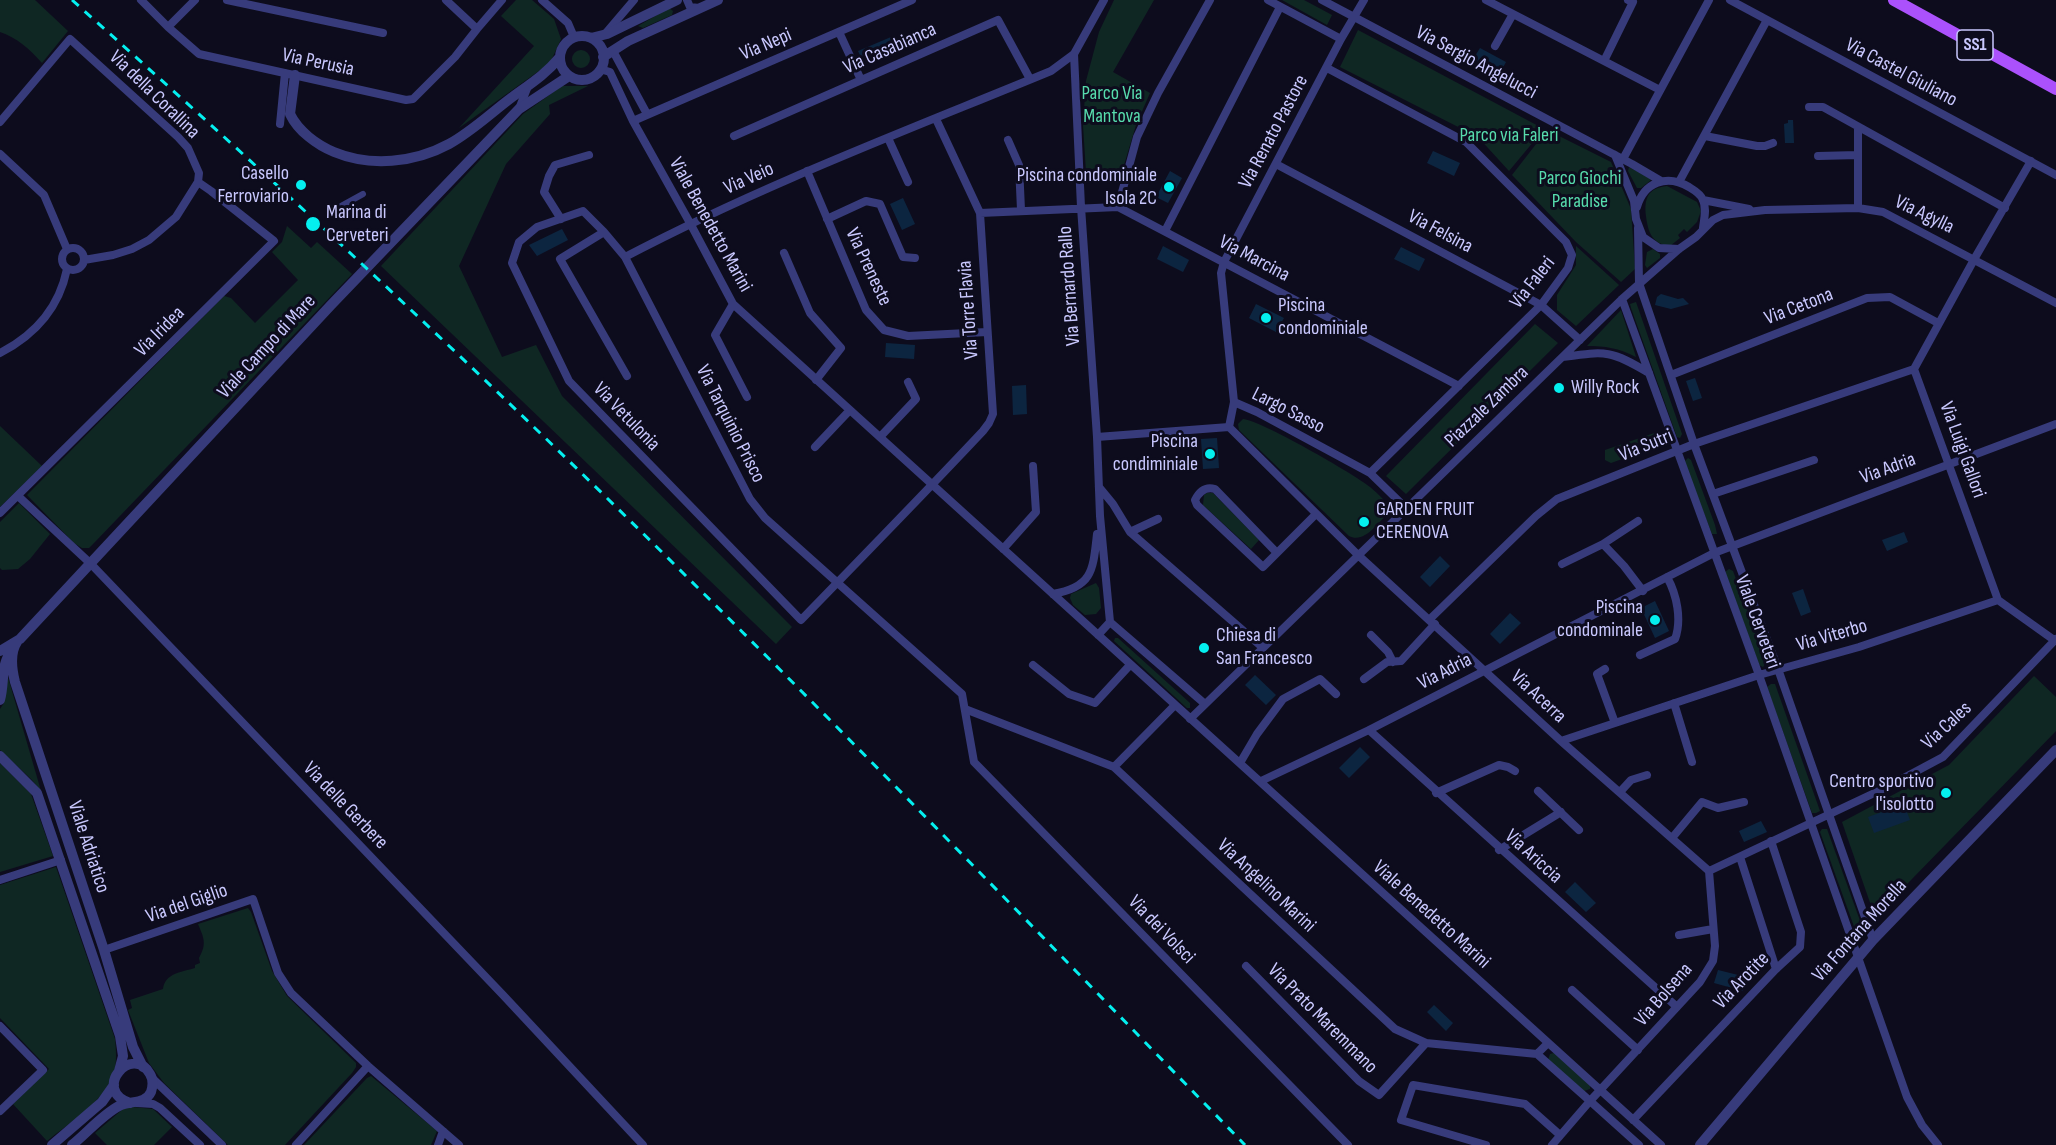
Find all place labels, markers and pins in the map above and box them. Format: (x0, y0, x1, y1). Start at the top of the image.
place label: Casello Ferroviario (217, 162, 289, 209)
place label: Piscina condominiale Isola 2C (1017, 164, 1157, 211)
marker: Casello Ferroviario (294, 178, 308, 192)
marker: Piscina condominiale Isola 2C (1162, 180, 1176, 194)
place label: Marina di Cerveteri (326, 201, 388, 248)
marker: Marina di Cerveteri (304, 215, 322, 233)
place label: Piscina condominiale (1278, 294, 1368, 341)
marker: Piscina condominiale (1259, 311, 1273, 325)
place label: Willy Rock (1571, 376, 1639, 400)
marker: Willy Rock (1552, 381, 1566, 395)
place label: Piscina condiminiale (1113, 430, 1198, 477)
marker: Piscina condiminiale (1203, 447, 1217, 461)
place label: GARDEN FRUIT CERENOVA (1376, 498, 1474, 545)
marker: GARDEN FRUIT CERENOVA (1357, 515, 1371, 529)
place label: Piscina condominale (1557, 596, 1643, 643)
marker: Piscina condominale (1648, 613, 1662, 627)
place label: Chiesa di San Francesco (1216, 624, 1313, 671)
marker: Chiesa di San Francesco (1197, 641, 1211, 655)
place label: Centro sportivo l'isolotto (1829, 770, 1934, 817)
marker: Centro sportivo l'isolotto (1939, 786, 1953, 800)

